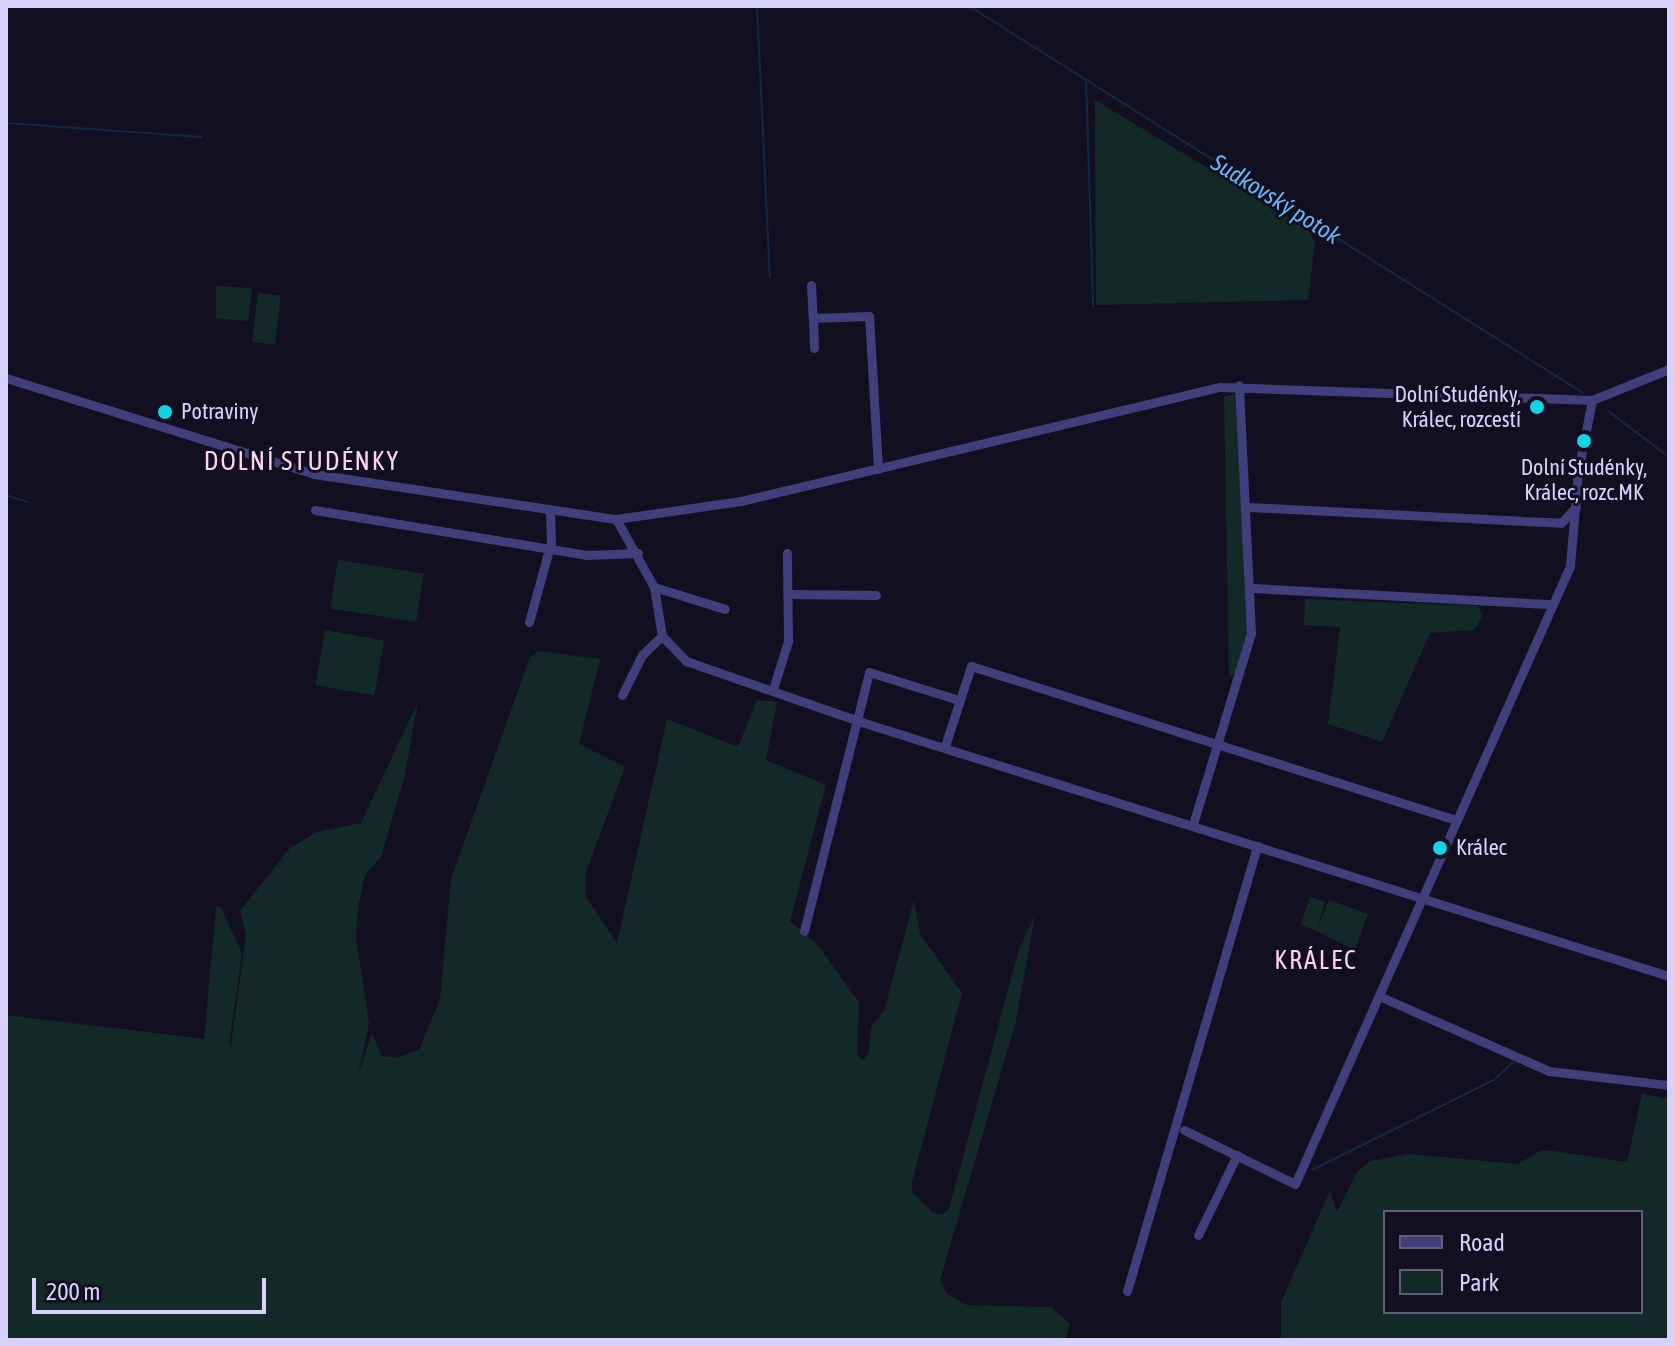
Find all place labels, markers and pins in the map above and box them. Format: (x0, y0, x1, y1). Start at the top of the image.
place label: Dolní Studénky, Králec, rozcestí (1394, 381, 1521, 432)
marker: Dolní Studénky, Králec, rozcestí (1528, 398, 1546, 416)
place label: Potraviny (181, 399, 258, 425)
marker: Potraviny (156, 403, 174, 421)
marker: Dolní Studénky, Králec, rozc.MK (1575, 432, 1593, 450)
place label: Dolní Studénky, Králec, rozc.MK (1521, 454, 1647, 506)
place label: Králec (1456, 835, 1507, 861)
marker: Králec (1431, 839, 1449, 857)

